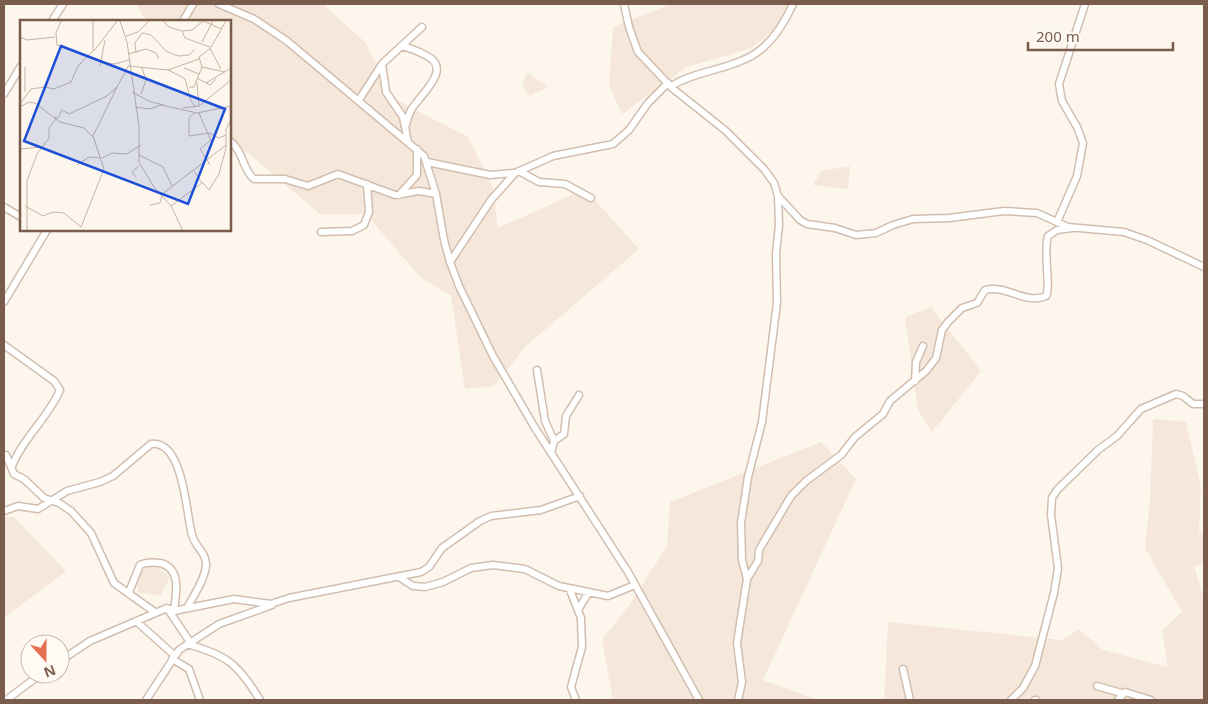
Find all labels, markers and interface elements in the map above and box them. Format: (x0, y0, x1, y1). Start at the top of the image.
inset map (20, 20, 231, 231)
scale bar (1028, 20, 1173, 52)
text: 200 m (1036, 26, 1080, 46)
north arrow (20, 634, 70, 684)
text: N (41, 661, 59, 683)

